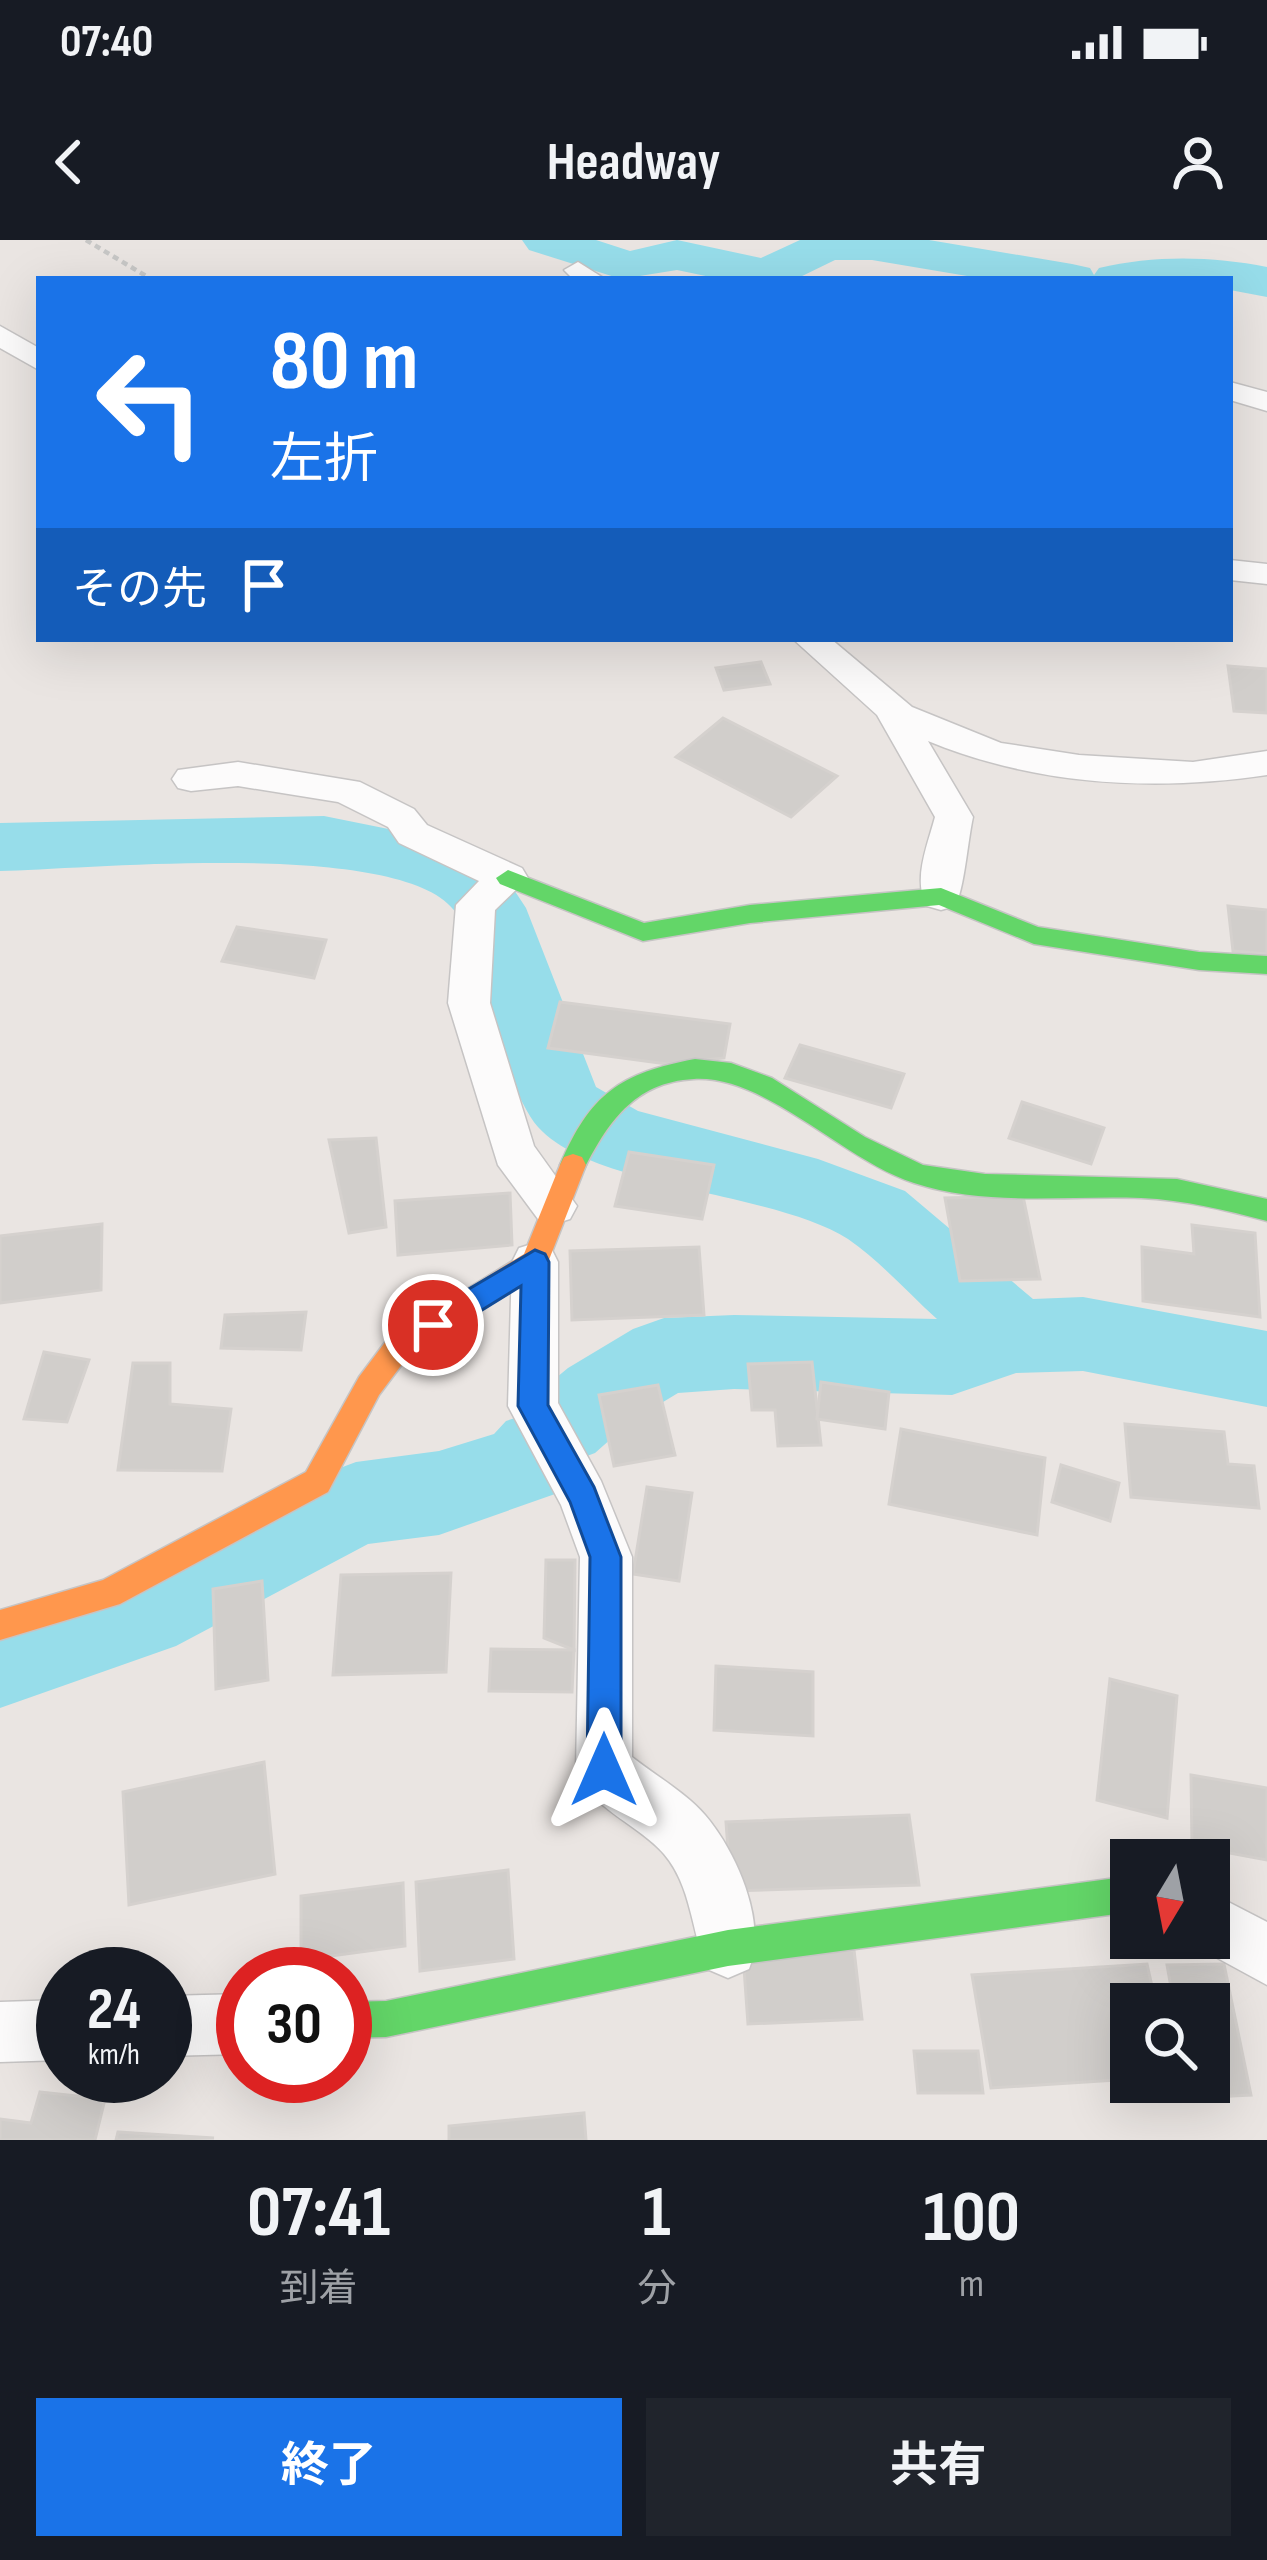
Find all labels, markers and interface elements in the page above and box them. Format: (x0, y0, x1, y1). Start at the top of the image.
text: 07:40 (60, 15, 153, 70)
icon: back (36, 129, 102, 195)
icon: person (1165, 129, 1231, 195)
text: Headway (547, 130, 720, 195)
text: 80 m (270, 312, 418, 413)
icon: left (72, 324, 228, 480)
text: 左折 (270, 428, 378, 493)
icon: arrive (231, 552, 297, 618)
text: その先 (72, 563, 207, 618)
pin (382, 1274, 484, 1376)
icon: arrive (400, 1292, 466, 1358)
position arrow (541, 1707, 667, 1833)
north arrow (1110, 1839, 1230, 1959)
map controls (1110, 1839, 1230, 2103)
speed limit sign: 30 (216, 1947, 372, 2103)
text: 24 (87, 1974, 141, 2046)
button: search (1110, 1983, 1230, 2103)
text: km/h (88, 2037, 140, 2073)
text: 07:41 (247, 2170, 390, 2257)
text: 1 (643, 2170, 671, 2257)
text: 100 (923, 2175, 1020, 2262)
text: m (959, 2261, 984, 2308)
text: 到着 (280, 2266, 358, 2313)
text: 分 (637, 2266, 676, 2313)
button: 終了 (36, 2398, 622, 2536)
button: 共有 (646, 2398, 1231, 2536)

